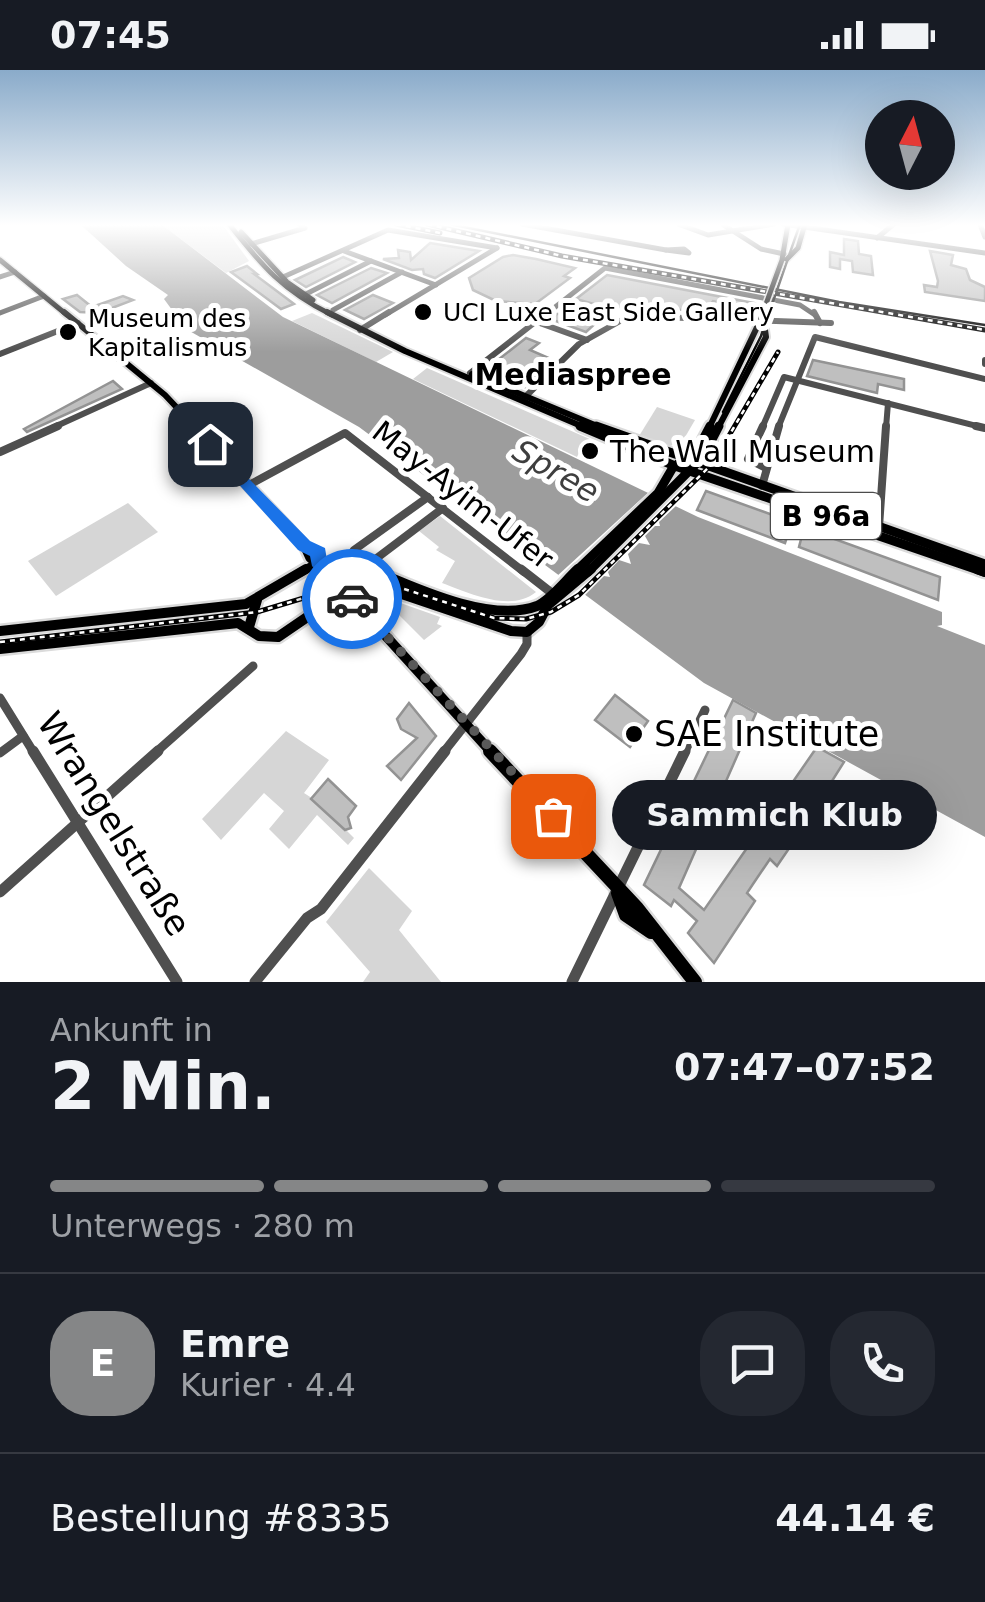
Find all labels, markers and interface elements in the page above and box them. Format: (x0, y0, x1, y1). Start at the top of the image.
text: 07:45 (50, 13, 171, 57)
north arrow (865, 100, 955, 190)
map controls (865, 100, 955, 190)
place label: UCI Luxe East Side Gallery (443, 298, 774, 327)
marker: UCI Luxe East Side Gallery (412, 301, 434, 323)
place label: Museum des Kapitalismus (88, 304, 247, 362)
marker: Museum des Kapitalismus (57, 321, 79, 343)
district label: Mediaspree (474, 357, 672, 392)
pin (168, 402, 253, 487)
street label: May-Ayim-Ufer (366, 414, 561, 577)
icon: home (183, 417, 238, 472)
water label: Spree (506, 431, 606, 511)
place label: The Wall Museum (609, 434, 875, 469)
marker: The Wall Museum (579, 440, 601, 462)
road number: B 96a (771, 493, 881, 539)
courier (302, 549, 402, 649)
icon: car (325, 572, 380, 627)
street label: Wrangelstraße (29, 705, 199, 943)
place label: SAE Institute (654, 714, 879, 754)
marker: SAE Institute (623, 723, 645, 745)
pin (511, 774, 596, 859)
callout: Sammich Klub (613, 781, 938, 851)
icon: bag (526, 789, 581, 844)
text: Sammich Klub (646, 796, 903, 834)
text: Ankunft in (50, 1011, 213, 1049)
text: 07:47–07:52 (674, 1045, 935, 1089)
text: 2 Min. (50, 1049, 276, 1124)
text: Unterwegs · 280 m (50, 1207, 355, 1245)
button: chat (700, 1311, 805, 1416)
button: phone (830, 1311, 935, 1416)
text: Emre (180, 1322, 290, 1366)
text: E (90, 1341, 115, 1385)
text: Kurier · 4.4 (180, 1366, 356, 1404)
text: Bestellung #8335 (50, 1496, 392, 1540)
text: 44.14 € (775, 1496, 935, 1540)

